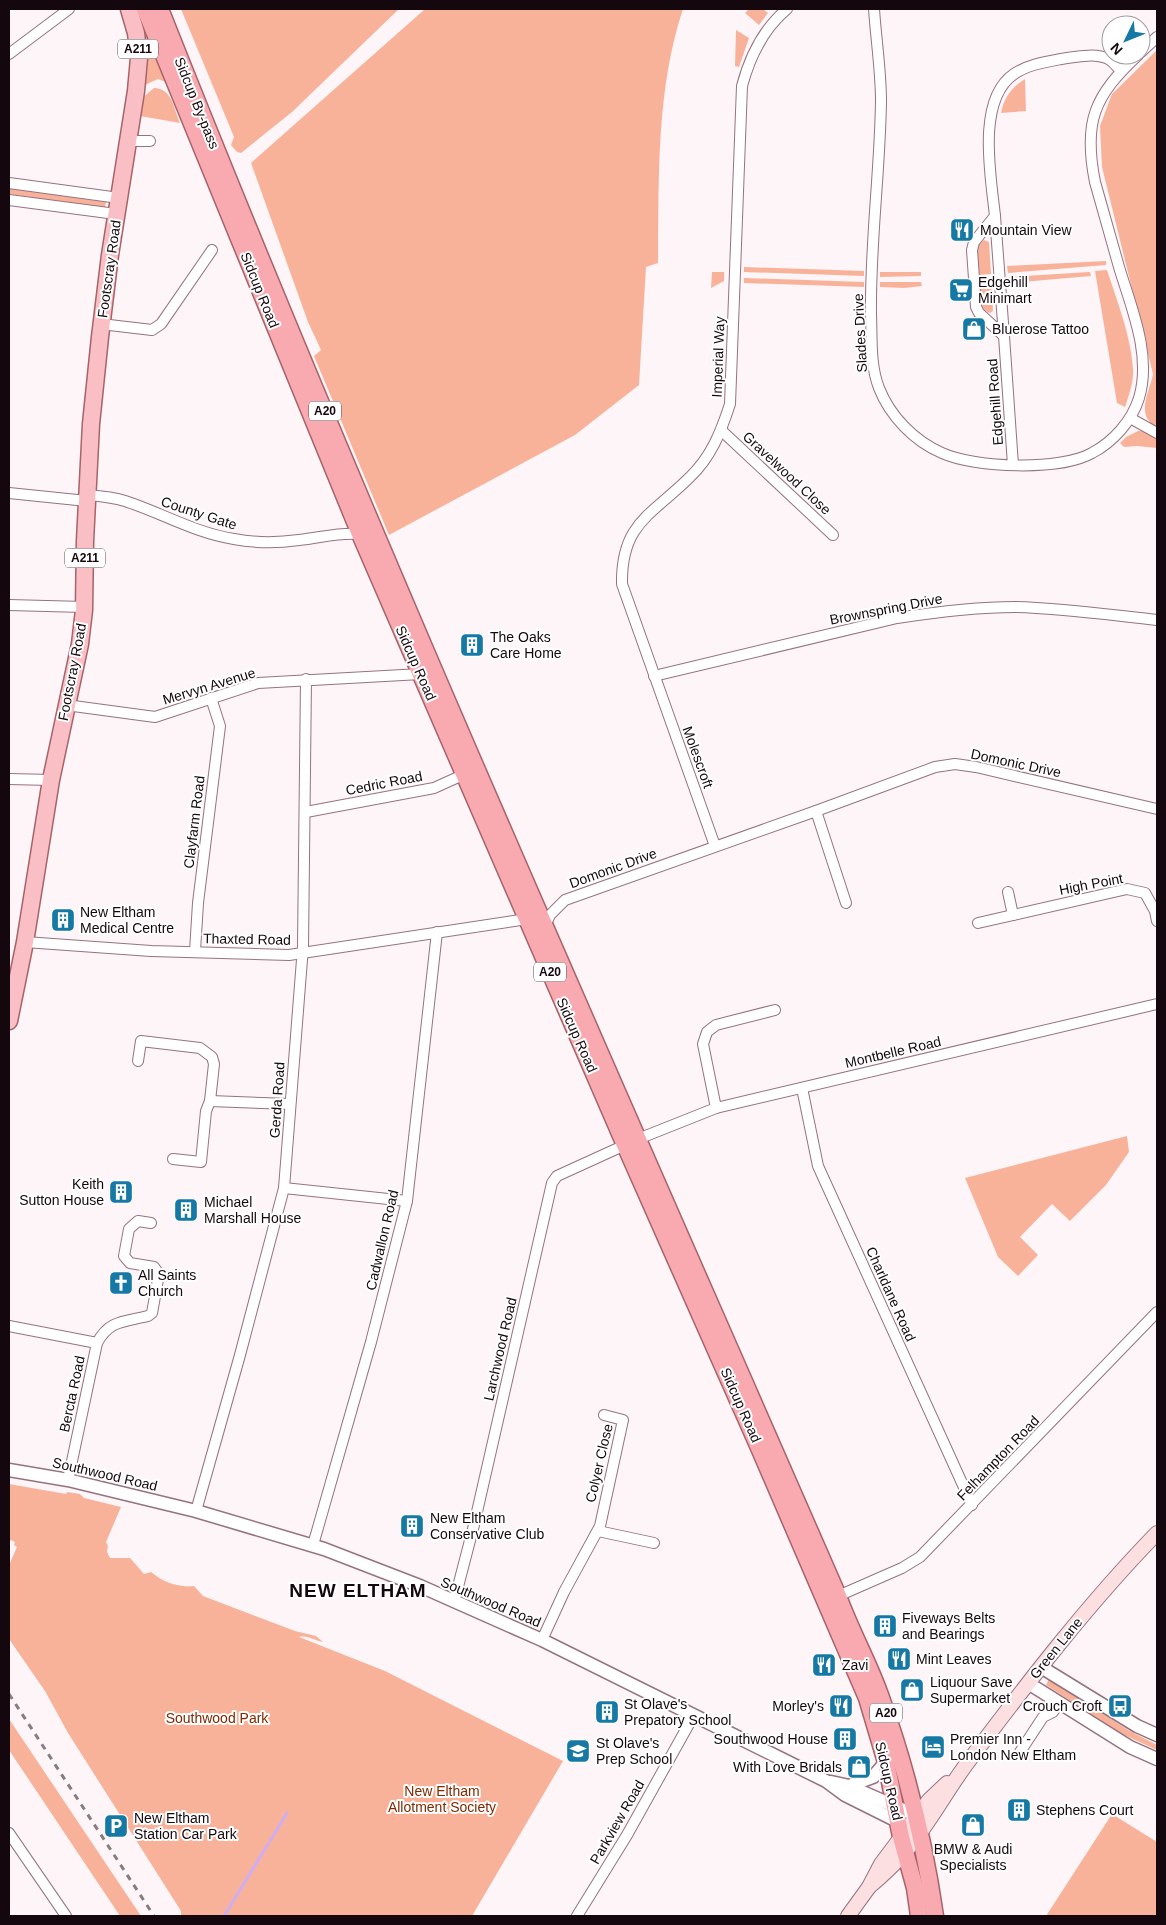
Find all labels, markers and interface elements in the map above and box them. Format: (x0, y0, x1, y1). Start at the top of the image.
north arrow (1101, 15, 1151, 65)
road number: A211 (118, 40, 158, 59)
text: N (1107, 40, 1126, 58)
street label: Sidcup By-pass (171, 55, 223, 151)
restaurant icon: Mountain View (949, 217, 975, 243)
street label: Footscray Road (94, 219, 124, 319)
place label: Mountain View (980, 222, 1072, 238)
street label: Sidcup Road (238, 250, 282, 330)
place label: Edgehill Minimart (978, 274, 1032, 306)
supermarket icon: Edgehill Minimart (948, 277, 974, 303)
street label: Slades Drive (850, 293, 870, 373)
street label: Imperial Way (709, 316, 727, 398)
shop icon: Bluerose Tattoo (961, 316, 987, 342)
place label: Bluerose Tattoo (992, 321, 1089, 337)
street label: Edgehill Road (984, 358, 1006, 446)
road number: A20 (309, 402, 341, 421)
street label: Gravelwood Close (740, 428, 834, 518)
street label: County Gate (159, 493, 239, 533)
road number: A211 (65, 548, 105, 568)
street label: Brownspring Drive (828, 590, 944, 628)
street label: Footscray Road (55, 622, 89, 722)
street label: Sidcup Road (392, 623, 440, 703)
place label: The Oaks Care Home (490, 629, 562, 661)
building icon: The Oaks Care Home (459, 632, 485, 658)
street label: Mervyn Avenue (161, 664, 258, 708)
street label: Molescroft (679, 724, 717, 790)
street label: Domonic Drive (969, 746, 1063, 780)
street label: Cedric Road (344, 768, 424, 798)
street label: Clayfarm Road (180, 775, 208, 869)
street label: Domonic Drive (567, 845, 659, 891)
street label: High Point (1058, 870, 1124, 898)
place label: New Eltham Medical Centre (80, 904, 174, 936)
building icon: New Eltham Medical Centre (50, 907, 76, 933)
street label: Thaxted Road (203, 930, 291, 948)
road number: A20 (534, 962, 566, 982)
street label: Sidcup Road (553, 995, 601, 1075)
street label: Montbelle Road (843, 1033, 943, 1071)
street label: Gerda Road (266, 1061, 288, 1139)
place label: Keith Sutton House (19, 1176, 104, 1208)
building icon: Keith Sutton House (108, 1179, 134, 1205)
street label: Cadwallon Road (363, 1188, 401, 1292)
place label: Michael Marshall House (204, 1194, 301, 1226)
building icon: Michael Marshall House (173, 1197, 199, 1223)
street label: Charldane Road (863, 1244, 919, 1344)
place label: All Saints Church (138, 1267, 196, 1299)
church icon: All Saints Church (108, 1270, 134, 1296)
street label: Larchwood Road (480, 1296, 520, 1402)
street label: Bercta Road (56, 1354, 88, 1434)
street label: Sidcup Road (717, 1365, 765, 1445)
street label: Felhampton Road (954, 1412, 1042, 1504)
street label: Colyer Close (582, 1422, 616, 1504)
street label: Southwood Road (51, 1454, 159, 1494)
place label: New Eltham Conservative Club (430, 1510, 545, 1542)
building icon: New Eltham Conservative Club (399, 1513, 425, 1539)
street label: Southwood Road (438, 1574, 544, 1630)
district label: NEW ELTHAM (289, 1580, 427, 1601)
place label: Fiveways Belts and Bearings (902, 1610, 995, 1642)
building icon: Fiveways Belts and Bearings (872, 1613, 898, 1639)
street label: Green Lane (1027, 1614, 1086, 1682)
restaurant icon: Mint Leaves (886, 1646, 912, 1672)
place label: Mint Leaves (916, 1651, 991, 1667)
restaurant icon: Zavi (811, 1652, 837, 1678)
place label: Zavi (842, 1657, 868, 1673)
place label: Liquour Save Supermarket (930, 1674, 1013, 1706)
shop icon: Liquour Save Supermarket (899, 1677, 925, 1703)
restaurant icon: Morley's (828, 1693, 854, 1719)
bus stop icon: Crouch Croft (1107, 1693, 1133, 1719)
place label: St Olave's Prepatory School (624, 1696, 731, 1728)
place label: Morley's (772, 1698, 824, 1714)
place label: Crouch Croft (1023, 1698, 1102, 1714)
building icon: St Olave's Prepatory School (594, 1699, 620, 1725)
road number: A20 (870, 1704, 902, 1722)
park label: Southwood Park (166, 1710, 269, 1726)
building icon: Southwood House (832, 1726, 858, 1752)
place label: Southwood House (714, 1731, 828, 1747)
place label: Premier Inn - London New Eltham (950, 1731, 1076, 1763)
hotel icon: Premier Inn - London New Eltham (920, 1734, 946, 1760)
place label: St Olave's Prep School (596, 1735, 672, 1767)
school or university icon: St Olave's Prep School (565, 1738, 591, 1764)
street label: Sidcup Road (872, 1740, 906, 1822)
shop icon: With Love Bridals (846, 1754, 872, 1780)
place label: With Love Bridals (733, 1759, 842, 1775)
street label: Parkview Road (587, 1777, 647, 1867)
park label: New Eltham Allotment Society (388, 1783, 496, 1815)
building icon: Stephens Court (1006, 1797, 1032, 1823)
place label: Stephens Court (1036, 1802, 1133, 1818)
place label: New Eltham Station Car Park (134, 1810, 238, 1842)
shop icon: BMW & Audi Specialists (960, 1812, 986, 1838)
parking icon: New Eltham Station Car Park (103, 1813, 129, 1839)
place label: BMW & Audi Specialists (934, 1841, 1012, 1873)

